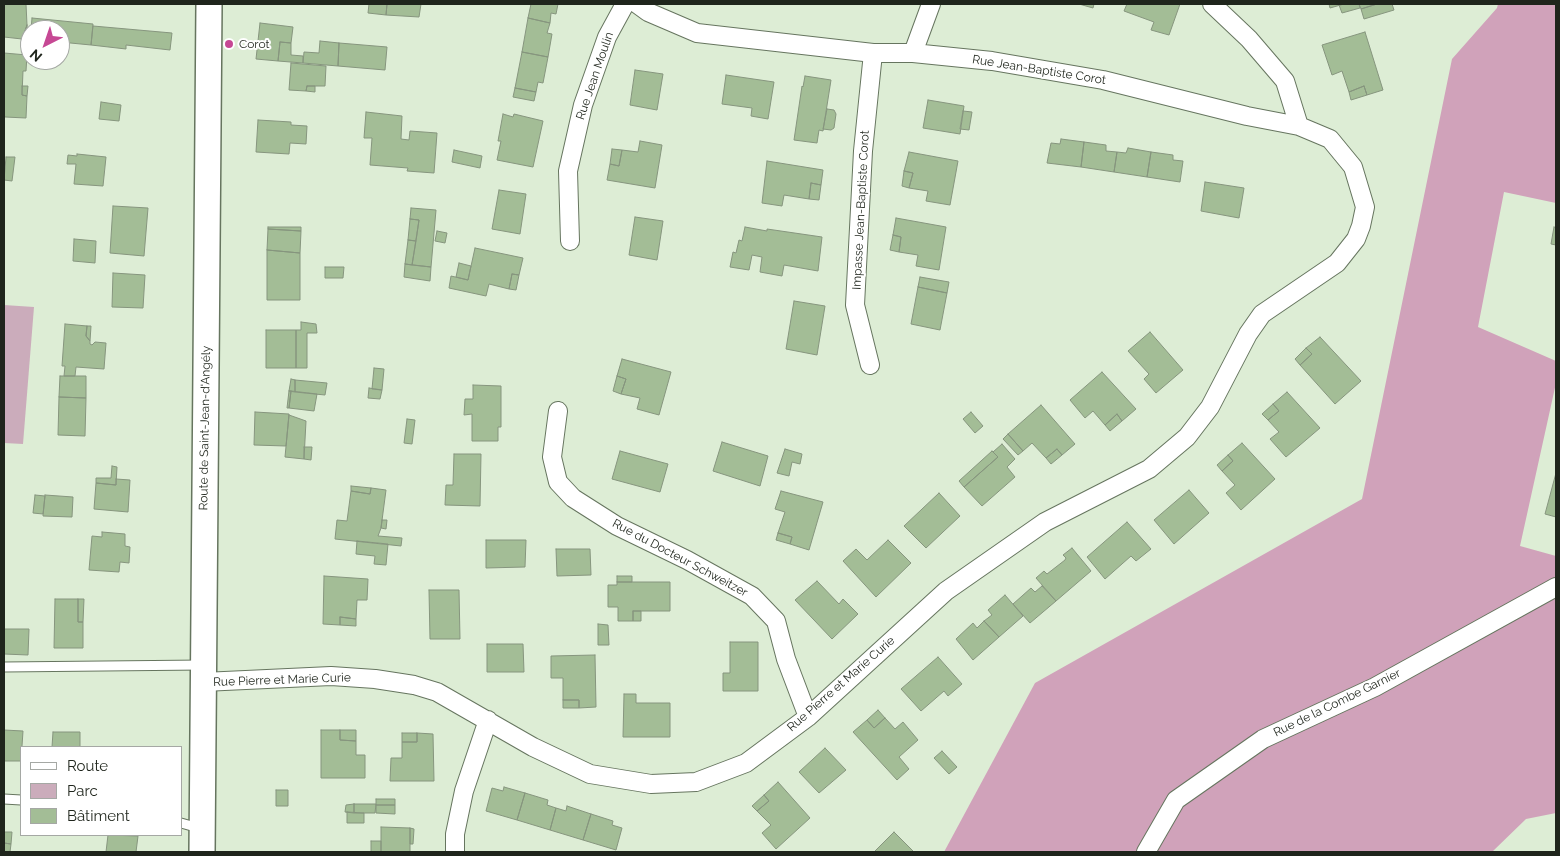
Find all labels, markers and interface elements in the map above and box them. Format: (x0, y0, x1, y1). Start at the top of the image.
north arrow (20, 20, 70, 70)
street label: Rue Jean Moulin (573, 30, 617, 122)
place label: Corot (239, 37, 269, 51)
marker: Corot (223, 38, 235, 50)
text: N (27, 46, 45, 65)
street label: Rue Jean-Baptiste Corot (971, 52, 1107, 88)
street label: Impasse Jean-Baptiste Corot (850, 130, 872, 290)
street label: Route de Saint-Jean-d'Angély (196, 346, 214, 510)
street label: Rue du Docteur Schweitzer (610, 516, 750, 600)
street label: Rue Pierre et Marie Curie (784, 633, 898, 735)
street label: Rue de la Combe Garnier (1271, 666, 1403, 740)
street label: Rue Pierre et Marie Curie (213, 670, 351, 690)
legend (20, 746, 182, 836)
text: Route (67, 757, 108, 775)
text: Parc (67, 782, 98, 800)
text: Bâtiment (67, 807, 130, 825)

